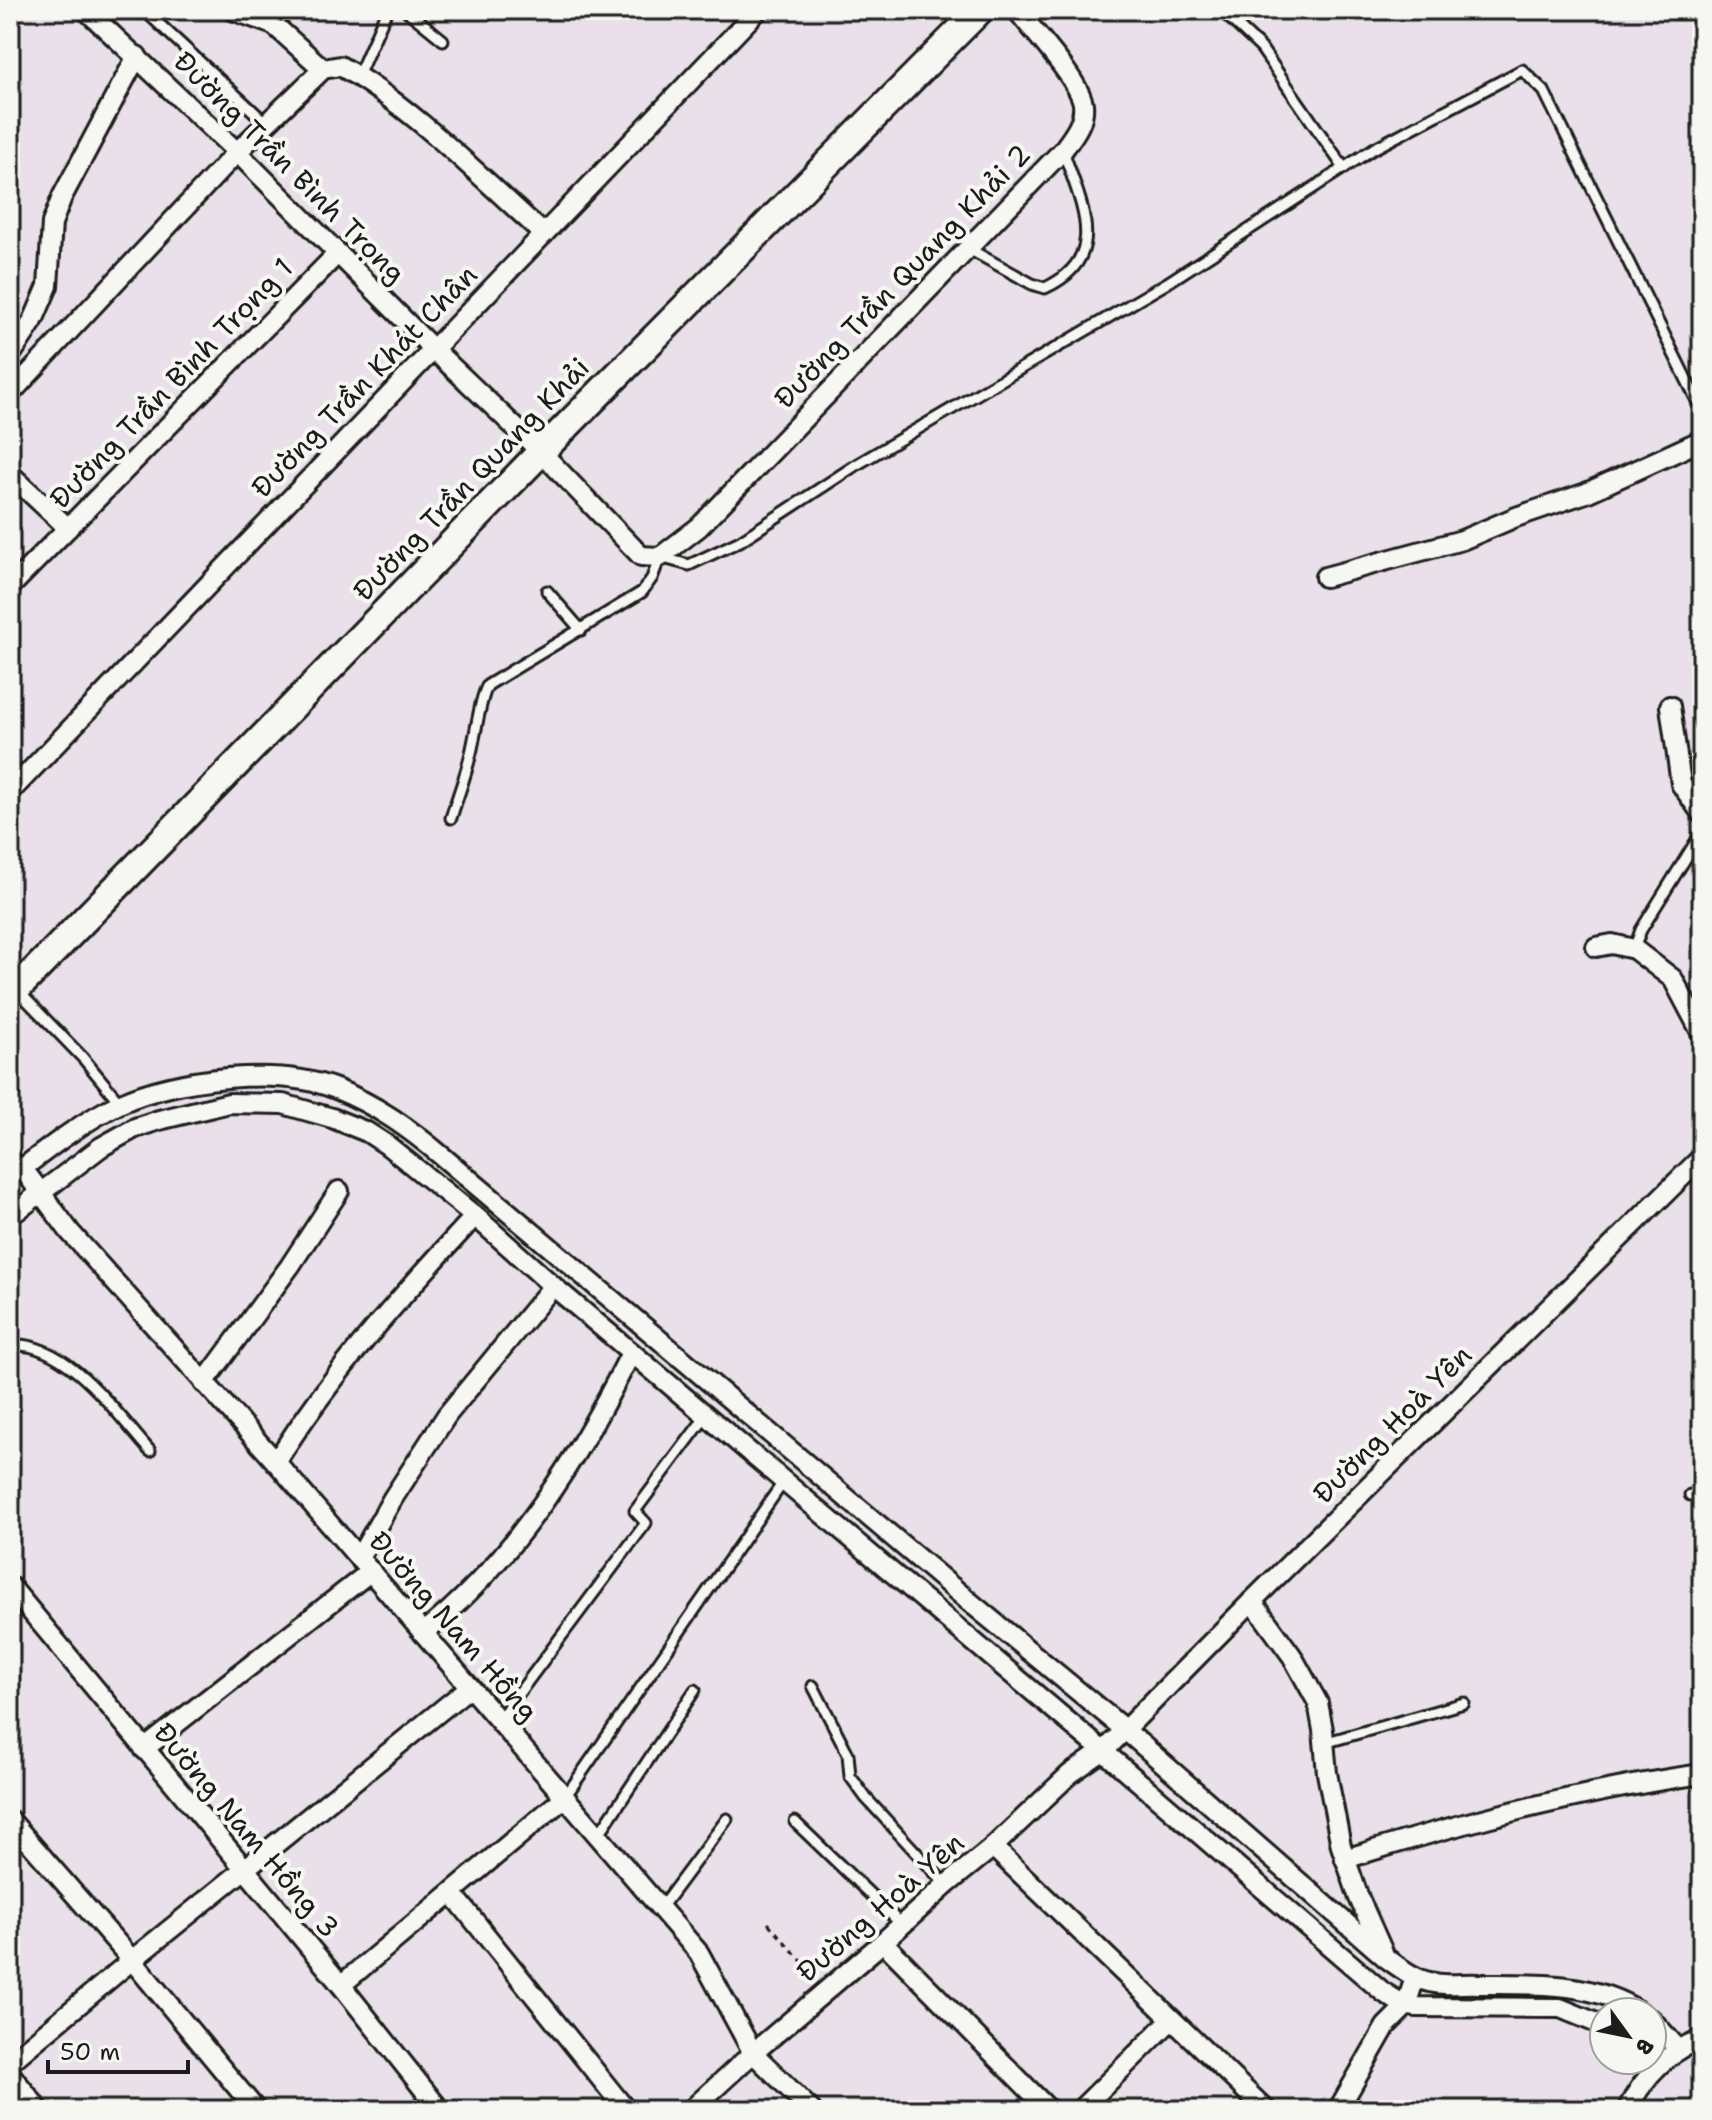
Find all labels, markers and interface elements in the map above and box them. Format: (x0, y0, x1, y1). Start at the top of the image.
street label: Đường Trần Bình Trọng (166, 43, 414, 291)
street label: Đường Trần Quang Khải 2 (765, 135, 1039, 417)
street label: Đường Trần Bình Trọng 1 (41, 249, 301, 517)
street label: Đường Trần Khát Chân (243, 256, 485, 506)
street label: Đường Trần Quang Khải (344, 349, 598, 609)
street label: Đường Hoà Yên (1304, 1336, 1480, 1512)
street label: Đường Nam Hồng (361, 1523, 547, 1729)
street label: Đường Nam Hồng 3 (146, 1714, 348, 1946)
street label: Đường Hoà Yên (788, 1824, 972, 1990)
north arrow (1588, 1996, 1668, 2076)
scale bar (48, 2024, 188, 2074)
text: B (1628, 2033, 1660, 2060)
text: 50 m (60, 2036, 120, 2068)

